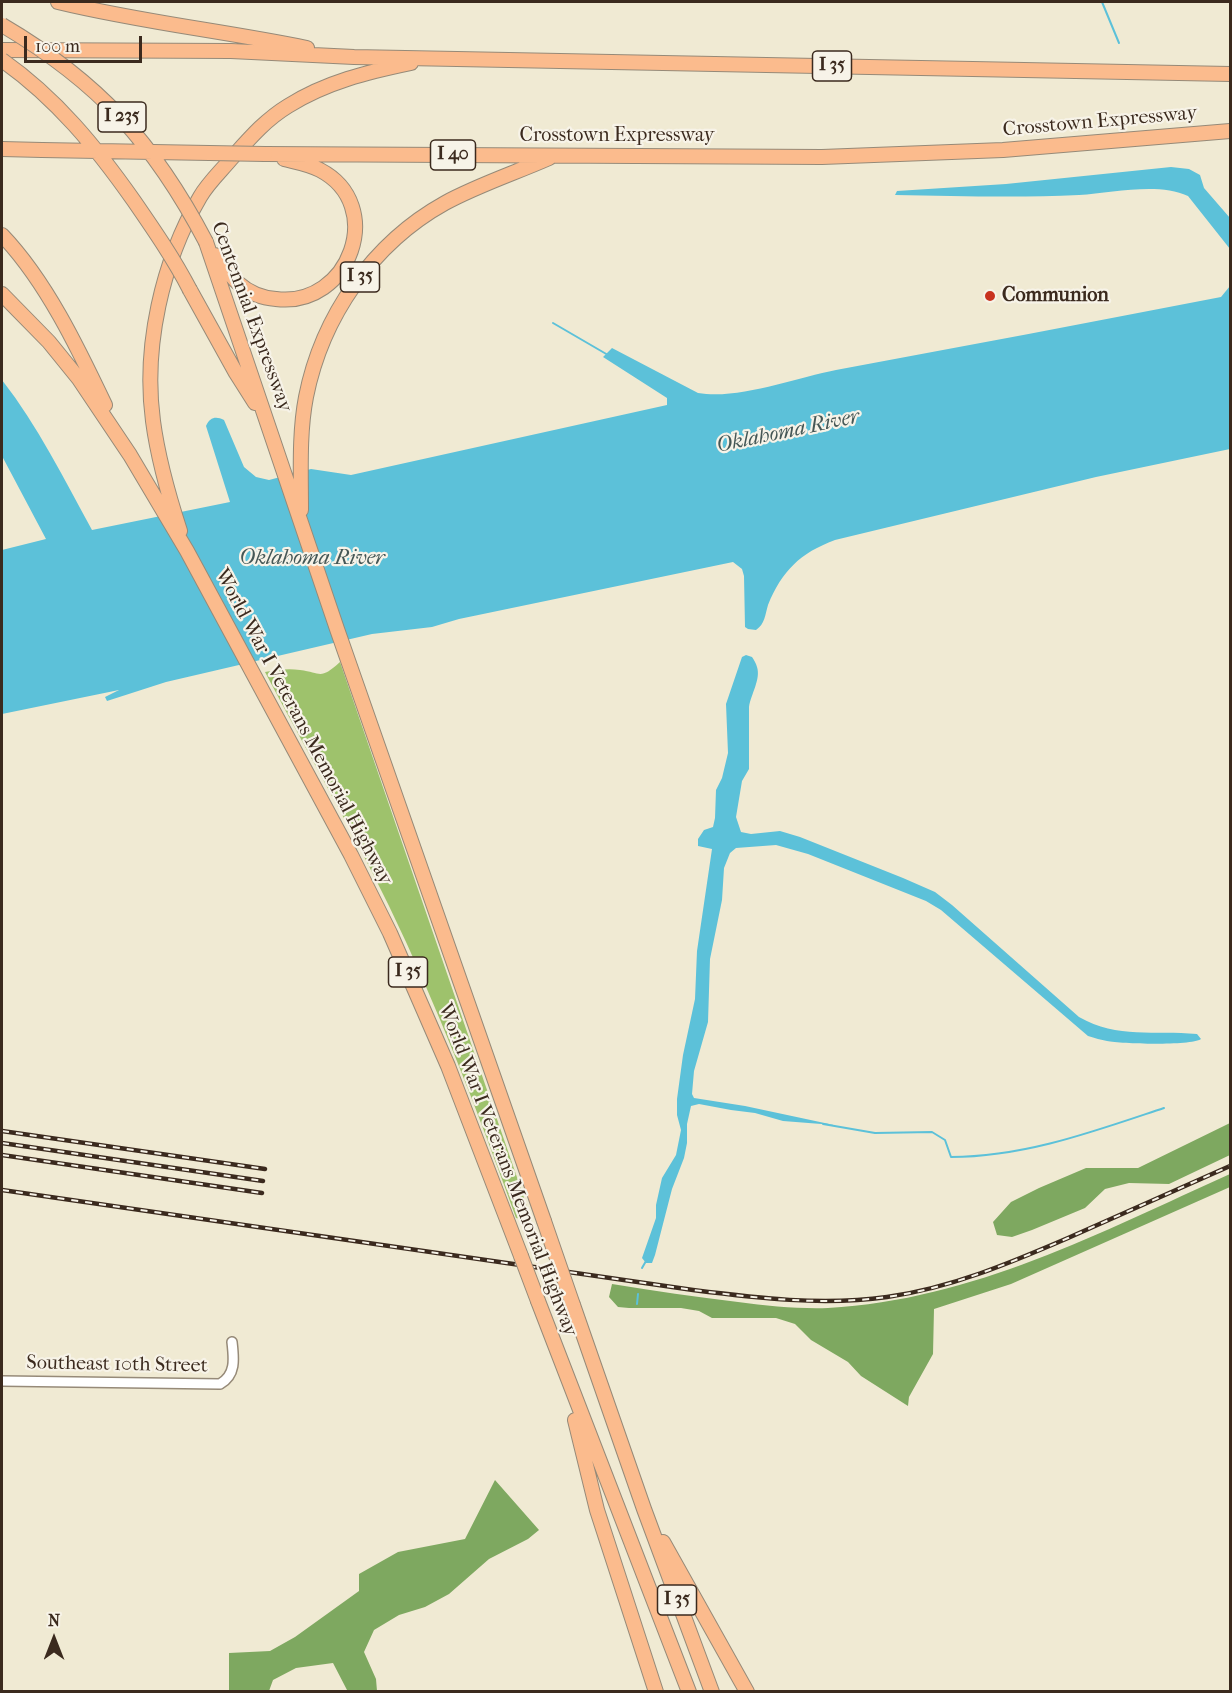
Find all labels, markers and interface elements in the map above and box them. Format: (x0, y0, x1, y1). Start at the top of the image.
scale bar (27, 24, 146, 62)
text: 100 m (35, 36, 80, 57)
road number: I 35 (812, 51, 852, 81)
road number: I 235 (98, 102, 146, 132)
street label: Crosstown Expressway (1002, 102, 1198, 142)
street label: Crosstown Expressway (520, 124, 714, 148)
road number: I 40 (430, 140, 476, 170)
street label: Centennial Expressway (205, 219, 297, 415)
road number: I 35 (340, 262, 380, 292)
place label: Communion (1002, 284, 1109, 308)
marker: Communion (983, 289, 997, 303)
water label: Oklahoma River (714, 405, 862, 459)
water label: Oklahoma River (239, 546, 385, 572)
street label: World War I Veterans Memorial Highway (209, 565, 397, 889)
road number: I 35 (388, 957, 428, 987)
street label: World War I Veterans Memorial Highway (432, 1000, 582, 1340)
street label: Southeast 10th Street (26, 1351, 208, 1379)
road number: I 35 (658, 1585, 696, 1615)
north arrow (24, 1609, 84, 1669)
text: N (48, 1611, 60, 1630)

